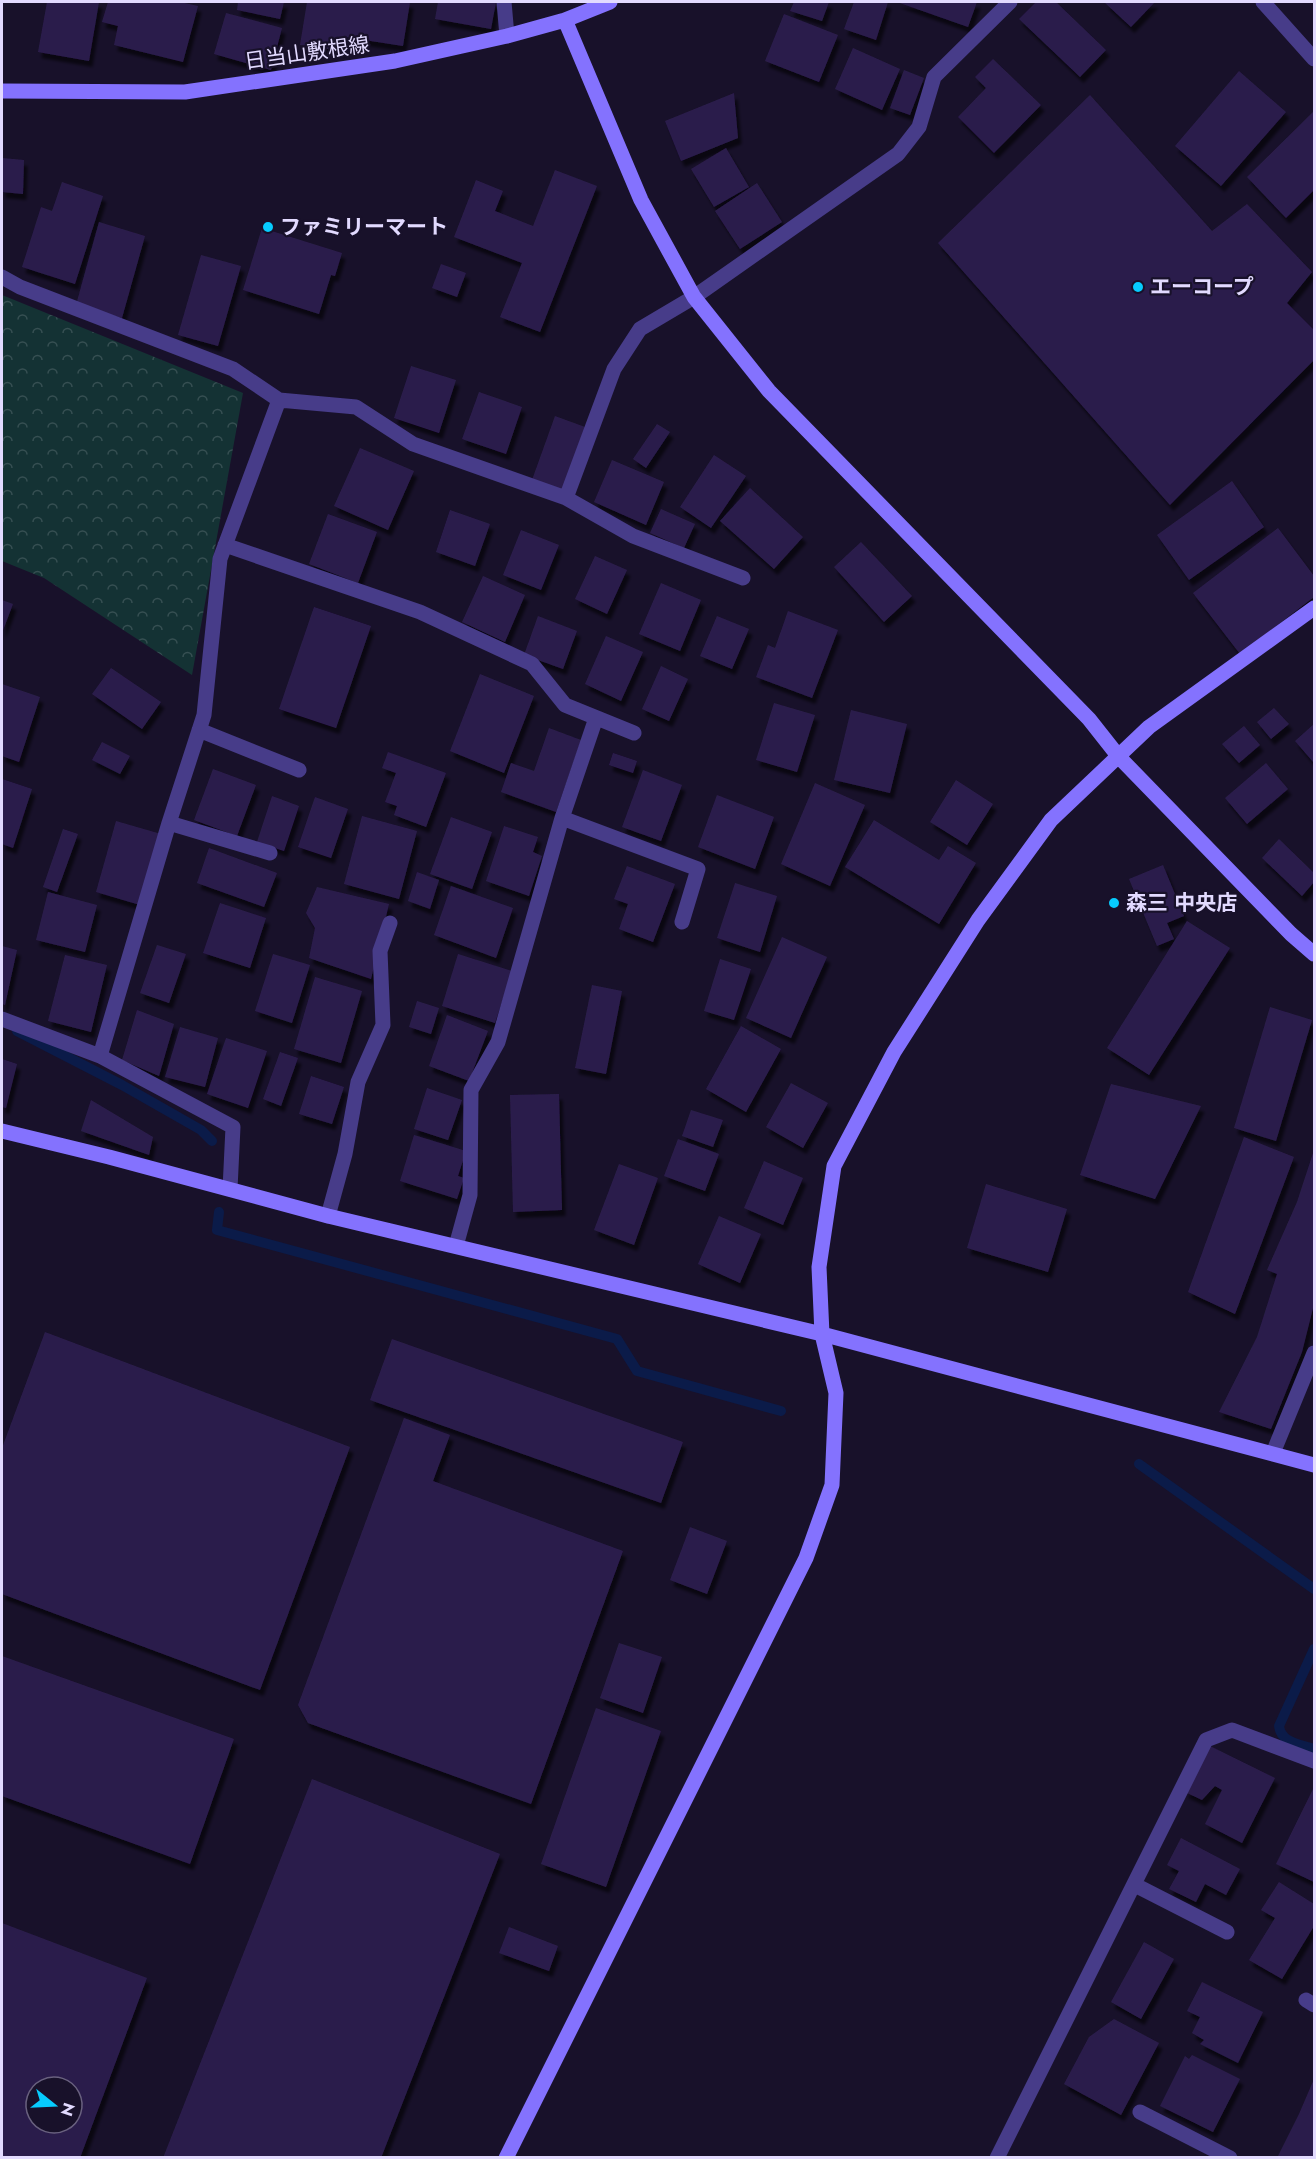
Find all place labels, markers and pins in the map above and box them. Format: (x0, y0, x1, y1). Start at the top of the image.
place label: ファミリーマート (280, 212, 448, 242)
marker: ファミリーマート (261, 220, 275, 234)
place label: エーコープ (1150, 272, 1254, 302)
marker: エーコープ (1131, 280, 1145, 294)
place label: 森三 中央店 (1126, 888, 1237, 918)
marker: 森三 中央店 (1107, 896, 1121, 910)

